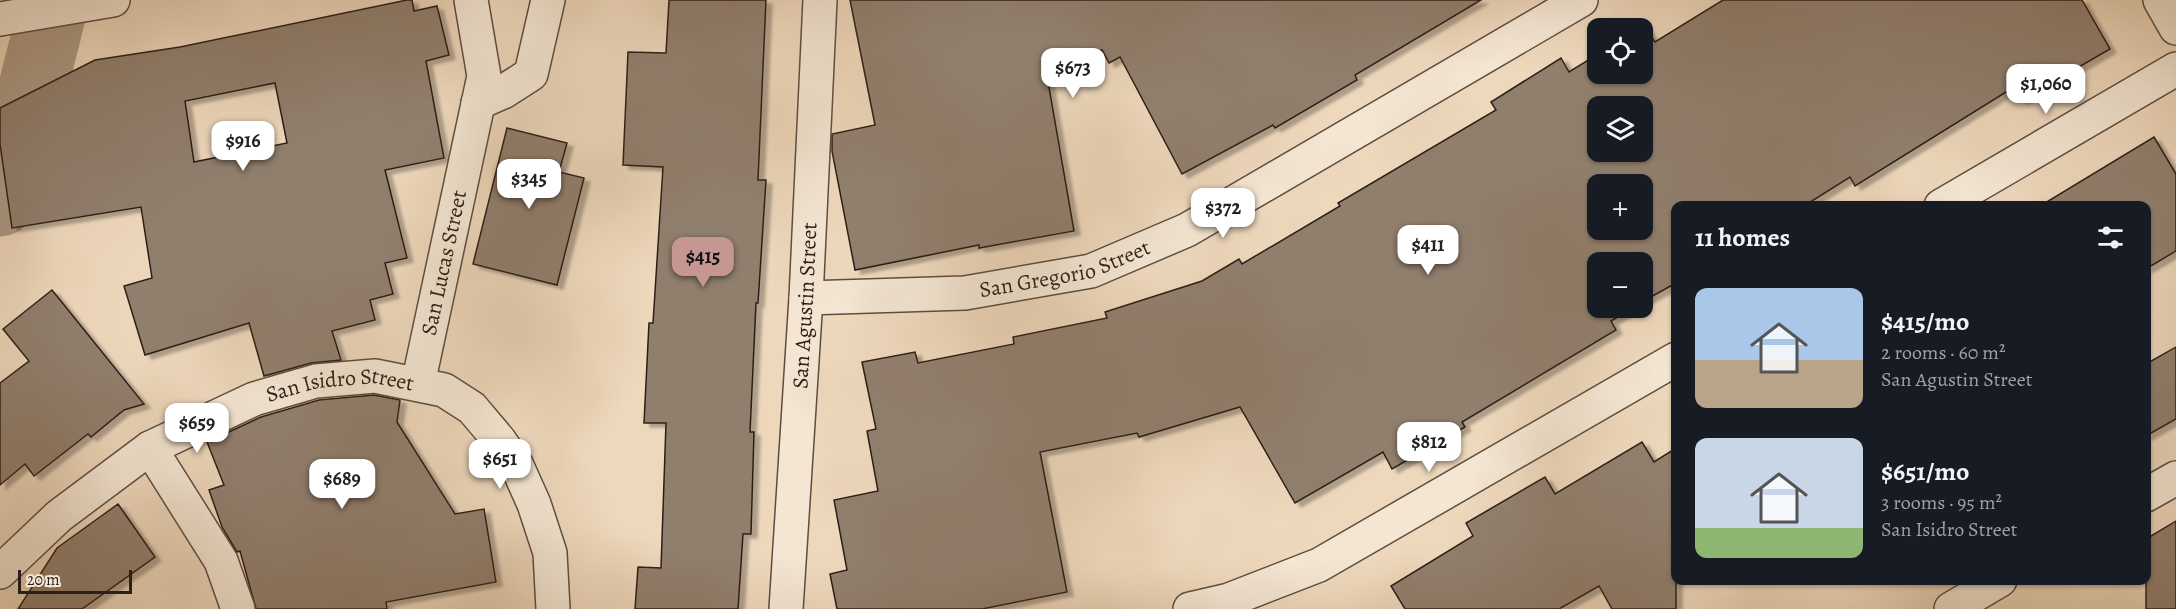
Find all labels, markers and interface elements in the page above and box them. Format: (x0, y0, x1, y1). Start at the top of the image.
map controls (1587, 18, 1653, 318)
button: locate (1587, 18, 1653, 84)
pin: $673 (1037, 48, 1109, 99)
text: $673 (1055, 54, 1091, 81)
pin: $1,060 (1997, 64, 2095, 115)
text: $1,060 (2020, 70, 2072, 97)
button: layers (1587, 96, 1653, 162)
pin: $916 (207, 121, 279, 172)
text: $916 (225, 127, 261, 154)
pin: $345 (493, 159, 565, 210)
text: $345 (511, 165, 547, 192)
button: + (1587, 174, 1653, 240)
street label: San Lucas Street (414, 187, 474, 338)
pin: $372 (1187, 188, 1259, 239)
text: $372 (1205, 194, 1241, 221)
text: 11 homes (1695, 220, 1790, 255)
icon: filters (2094, 221, 2127, 254)
street label: San Agustin Street (785, 222, 825, 390)
pin: $411 (1392, 225, 1464, 276)
text: $411 (1411, 231, 1445, 258)
street label: San Gregorio Street (977, 232, 1155, 305)
pin: $415 (667, 237, 739, 288)
text: $415 (686, 243, 720, 270)
button: − (1587, 252, 1653, 318)
text: $415/mo (1881, 304, 1970, 339)
icon: home (1743, 312, 1815, 384)
text: 2 rooms · 60 m² (1881, 339, 2005, 366)
street label: San Isidro Street (262, 361, 417, 410)
text: San Agustin Street (1881, 366, 2032, 393)
pin: $659 (161, 403, 233, 454)
text: $659 (179, 409, 215, 436)
pin: $812 (1393, 422, 1465, 473)
text: $812 (1411, 428, 1447, 455)
pin: $651 (464, 439, 536, 490)
text: $651 (483, 445, 517, 472)
text: $651/mo (1881, 454, 1969, 489)
pin: $689 (306, 459, 378, 510)
icon: home (1743, 462, 1815, 534)
text: $689 (323, 465, 361, 492)
text: 3 rooms · 95 m² (1881, 489, 2002, 516)
text: San Isidro Street (1881, 516, 2017, 543)
scale bar (18, 567, 132, 594)
text: 20 m (27, 569, 60, 591)

